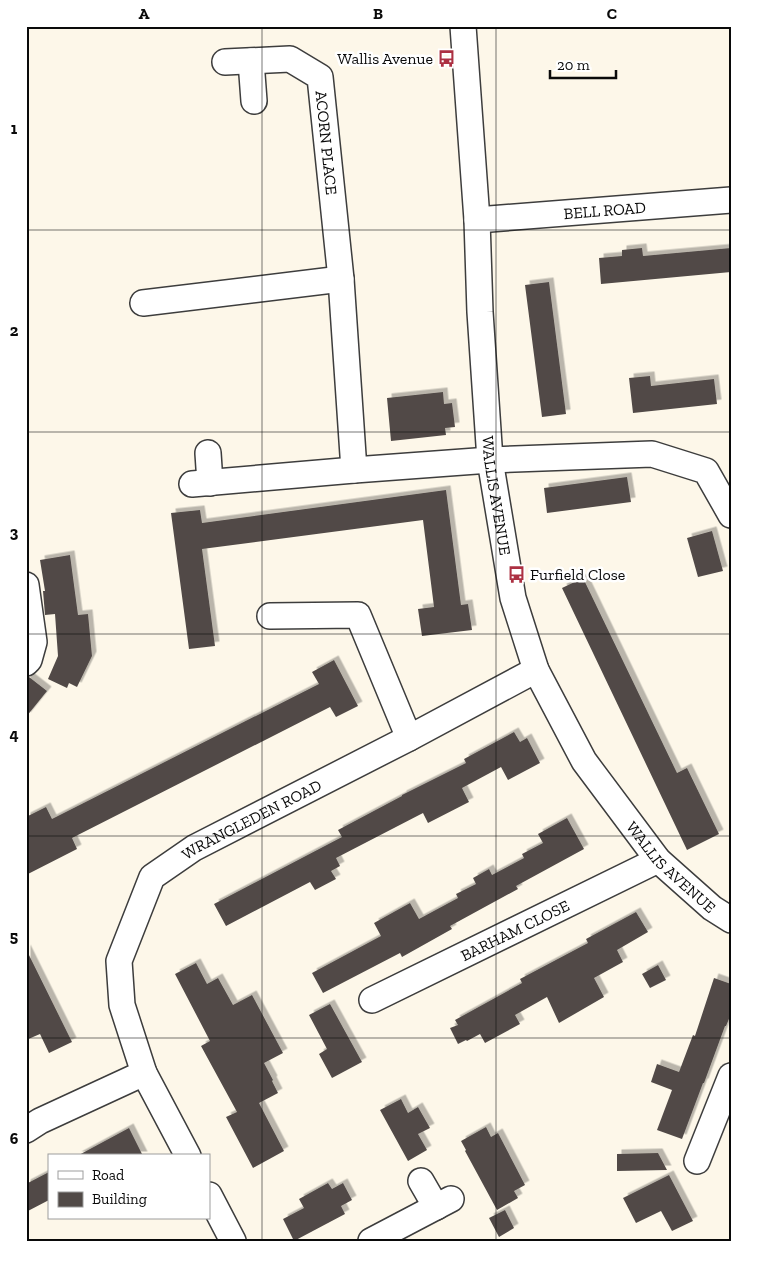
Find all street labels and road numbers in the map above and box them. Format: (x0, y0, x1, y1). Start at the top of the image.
street label: ACORN PLACE (312, 90, 342, 196)
street label: BELL ROAD (563, 197, 646, 223)
street label: WALLIS AVENUE (479, 435, 515, 557)
street label: WRANGLEDEN ROAD (178, 775, 324, 863)
street label: WALLIS AVENUE (623, 817, 720, 917)
street label: BARHAM CLOSE (457, 895, 572, 965)

